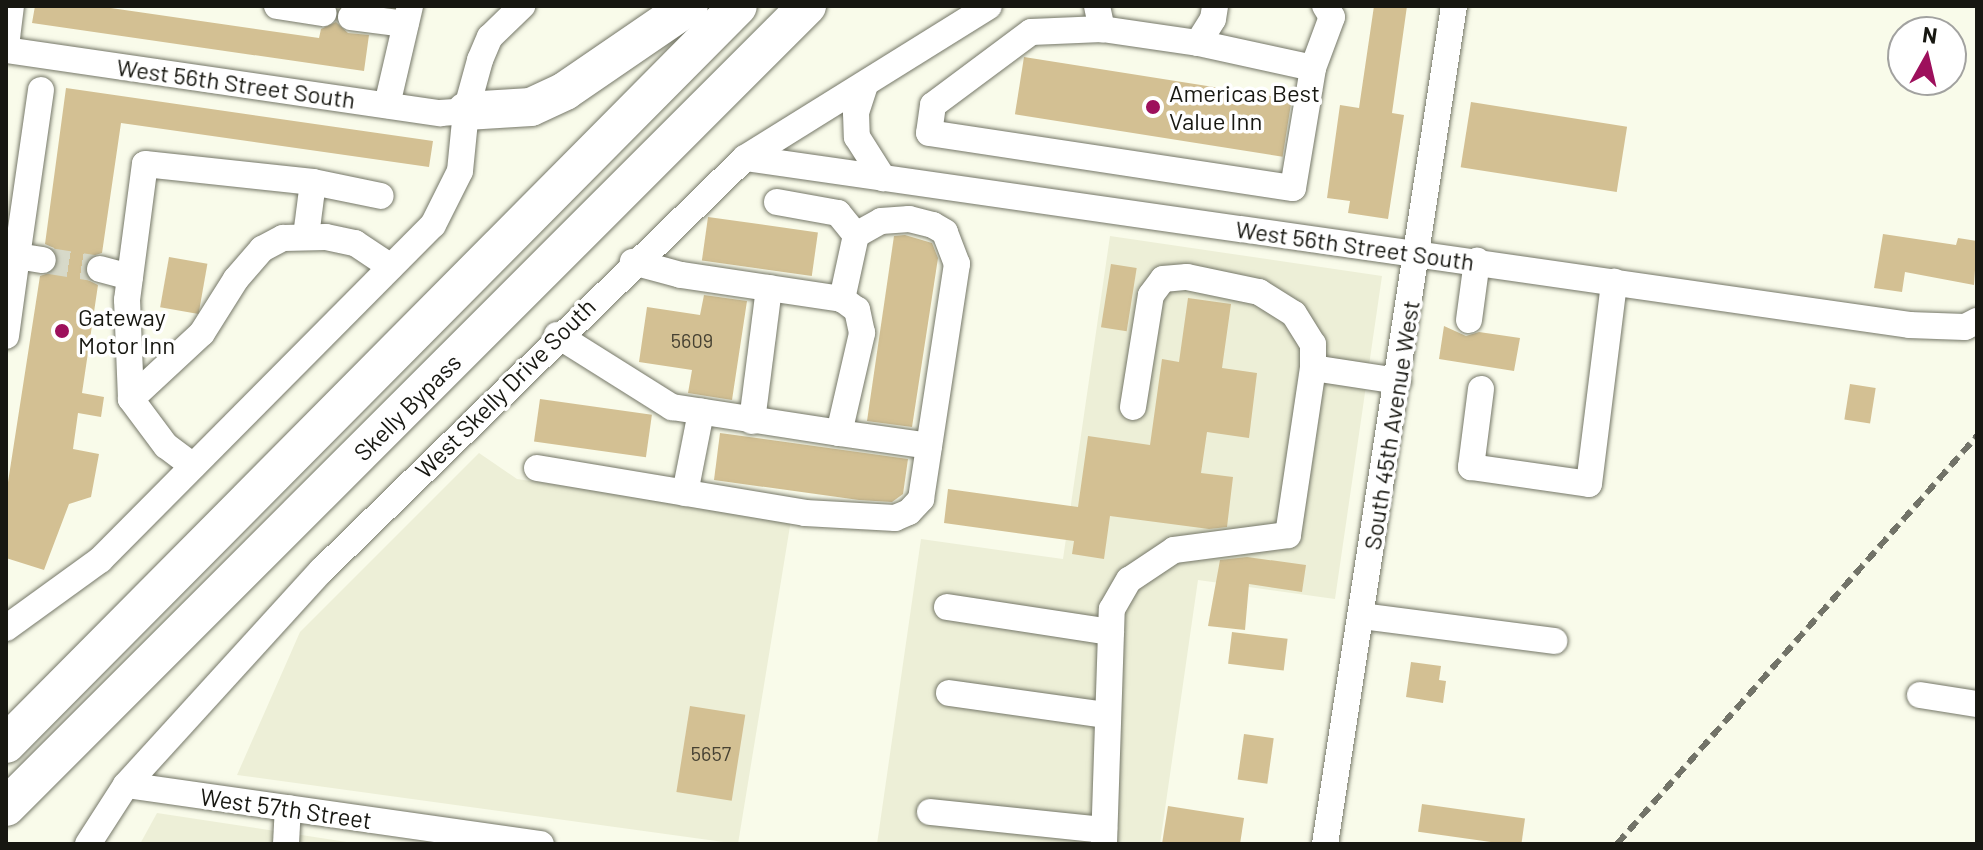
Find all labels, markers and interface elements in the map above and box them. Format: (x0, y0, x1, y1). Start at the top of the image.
north arrow (1887, 16, 1967, 96)
text: N (1921, 20, 1939, 48)
street label: West 56th Street South (115, 52, 357, 114)
place label: Americas Best Value Inn (1169, 79, 1320, 135)
marker: Americas Best Value Inn (1144, 98, 1162, 116)
street label: West 56th Street South (1234, 214, 1476, 276)
street label: West Skelly Drive South (409, 292, 601, 484)
street label: South 45th Avenue West (1357, 298, 1425, 552)
place label: Gateway Motor Inn (78, 303, 175, 359)
marker: Gateway Motor Inn (53, 322, 71, 340)
house number: 5609 (671, 328, 713, 352)
street label: Skelly Bypass (348, 348, 466, 466)
house number: 5657 (691, 741, 731, 765)
street label: West 57th Street (198, 782, 374, 834)

